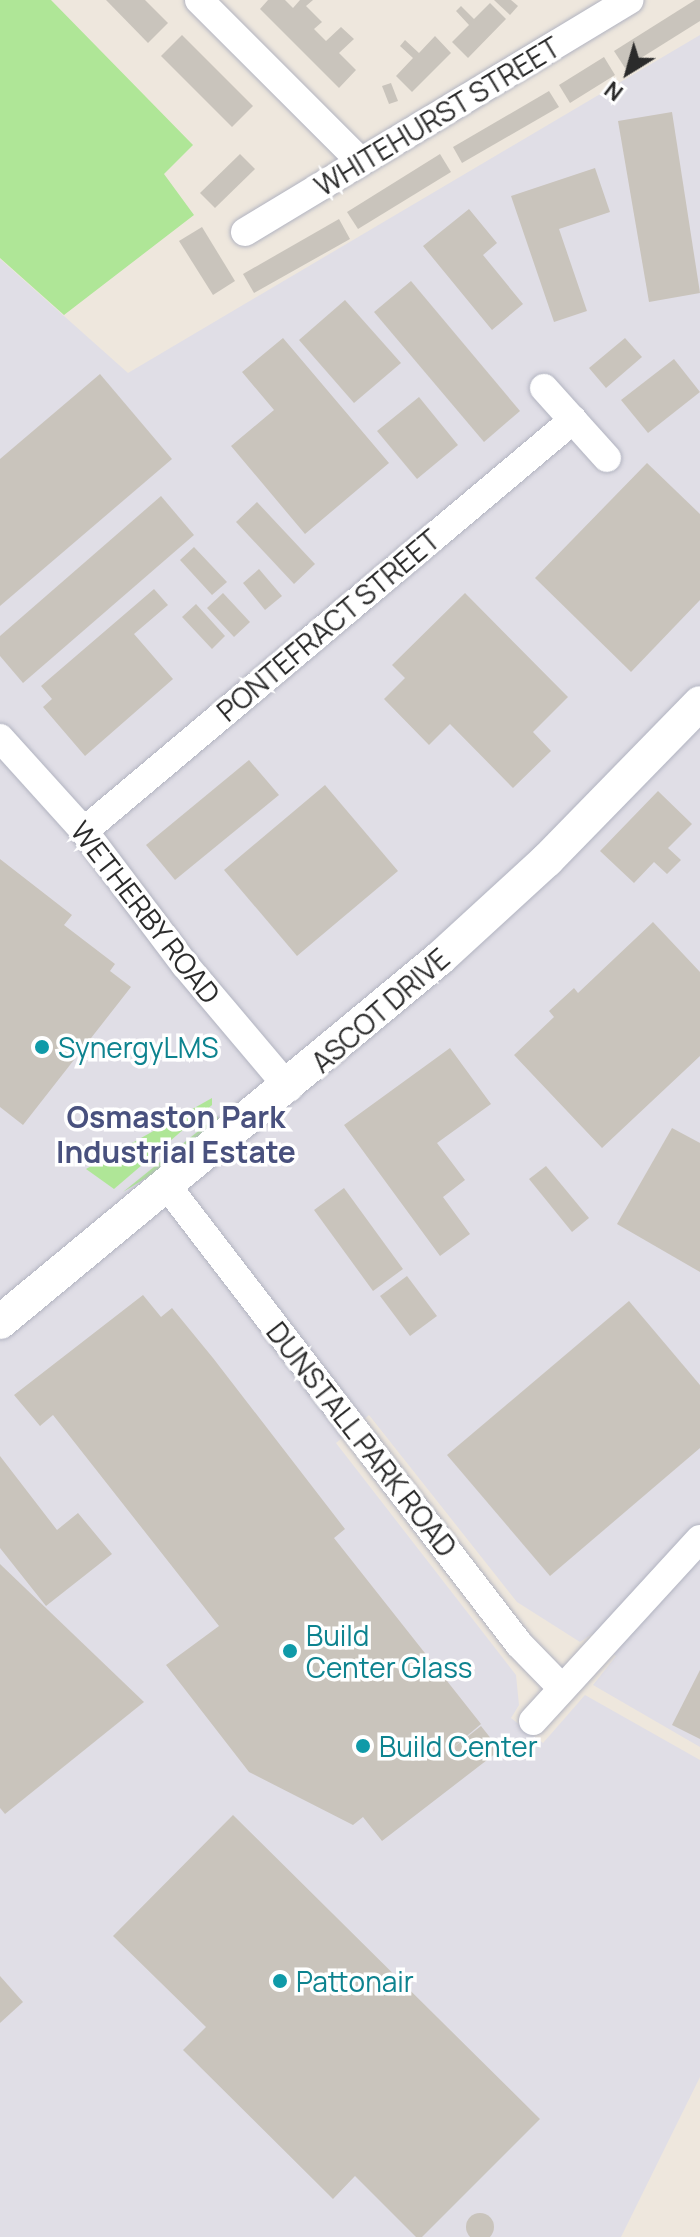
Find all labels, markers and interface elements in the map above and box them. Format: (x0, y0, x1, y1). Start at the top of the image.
street label: WHITEHURST STREET (308, 29, 566, 203)
north arrow (588, 32, 668, 112)
text: N (598, 74, 629, 108)
street label: PONTEFRACT STREET (210, 522, 446, 728)
street label: WETHERBY ROAD (64, 814, 228, 1010)
street label: ASCOT DRIVE (304, 941, 456, 1079)
place label: SynergyLMS (58, 1030, 219, 1064)
marker: SynergyLMS (33, 1038, 51, 1056)
district label: Osmaston Park Industrial Estate (56, 1099, 296, 1170)
street label: DUNSTALL PARK ROAD (260, 1314, 464, 1564)
place label: Build Center Glass (306, 1618, 473, 1684)
marker: Build Center Glass (281, 1642, 299, 1660)
place label: Build Center (379, 1729, 538, 1763)
marker: Build Center (354, 1737, 372, 1755)
place label: Pattonair (296, 1964, 414, 1998)
marker: Pattonair (271, 1972, 289, 1990)

